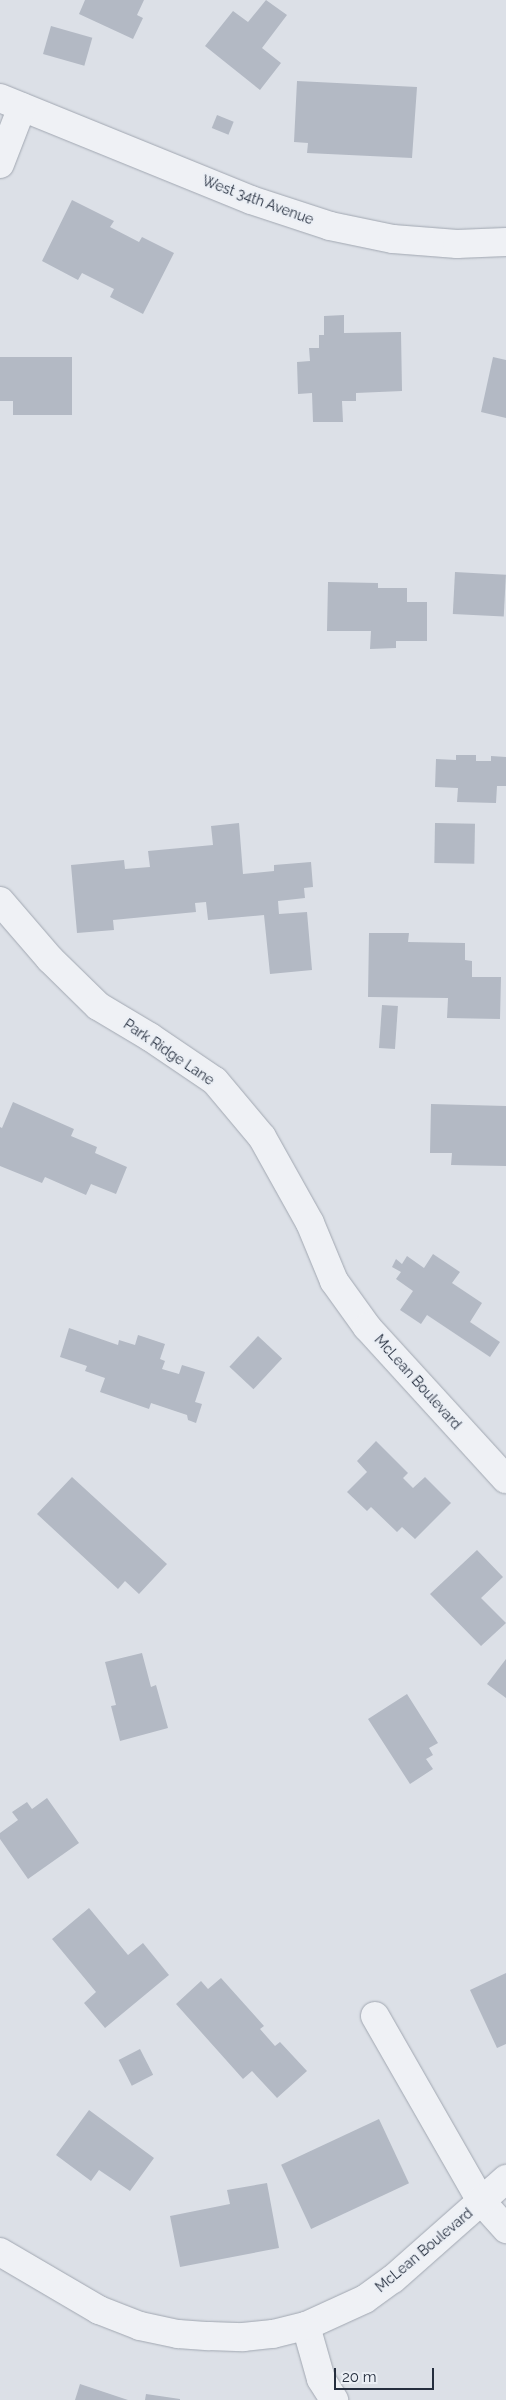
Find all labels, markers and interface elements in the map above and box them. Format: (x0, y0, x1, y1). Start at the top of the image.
street label: West 34th Avenue (200, 172, 316, 228)
street label: Park Ridge Lane (121, 1016, 217, 1088)
street label: McLean Boulevard (371, 1331, 465, 1433)
street label: McLean Boulevard (372, 2204, 476, 2296)
scale bar (336, 2358, 436, 2390)
text: 20 m (342, 2368, 377, 2386)

